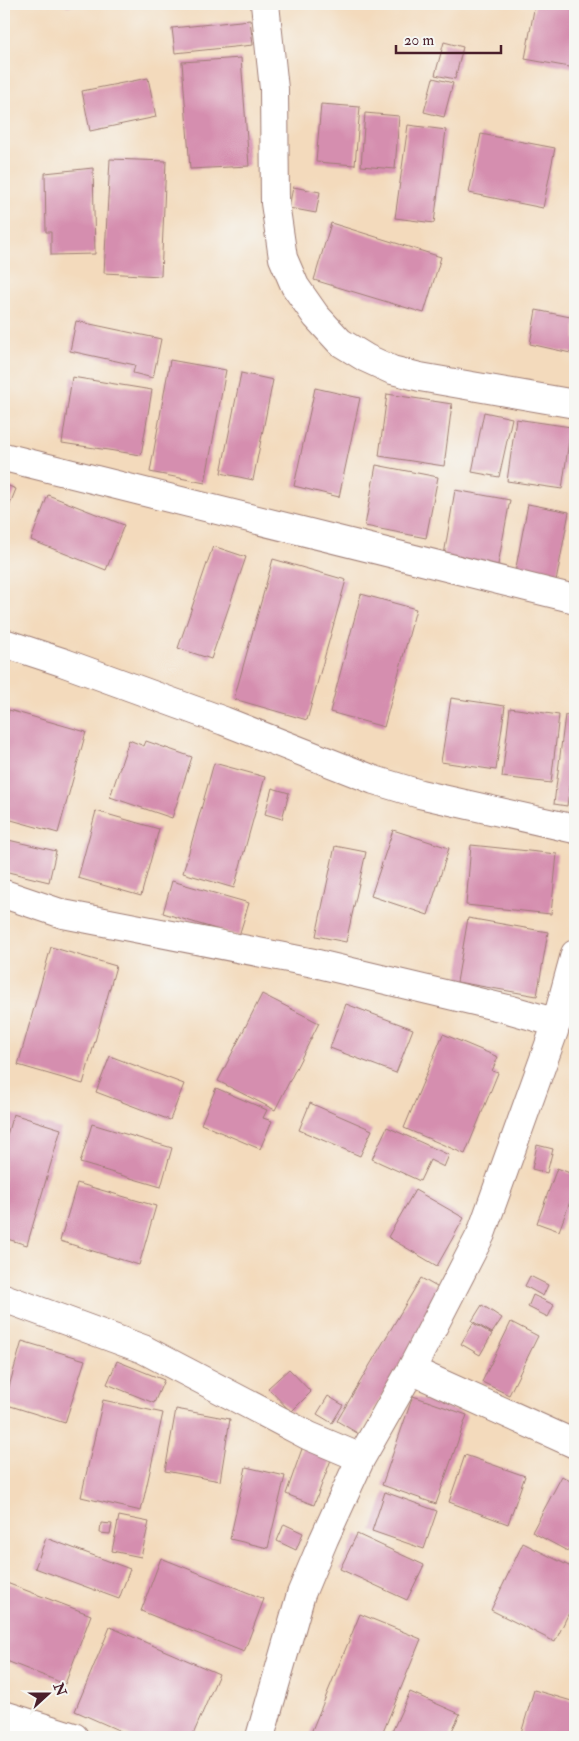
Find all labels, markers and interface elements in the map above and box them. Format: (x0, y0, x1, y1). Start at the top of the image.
scale bar (396, 22, 502, 54)
text: 20 m (404, 31, 434, 50)
north arrow (22, 1668, 72, 1718)
text: N (49, 1680, 70, 1699)

